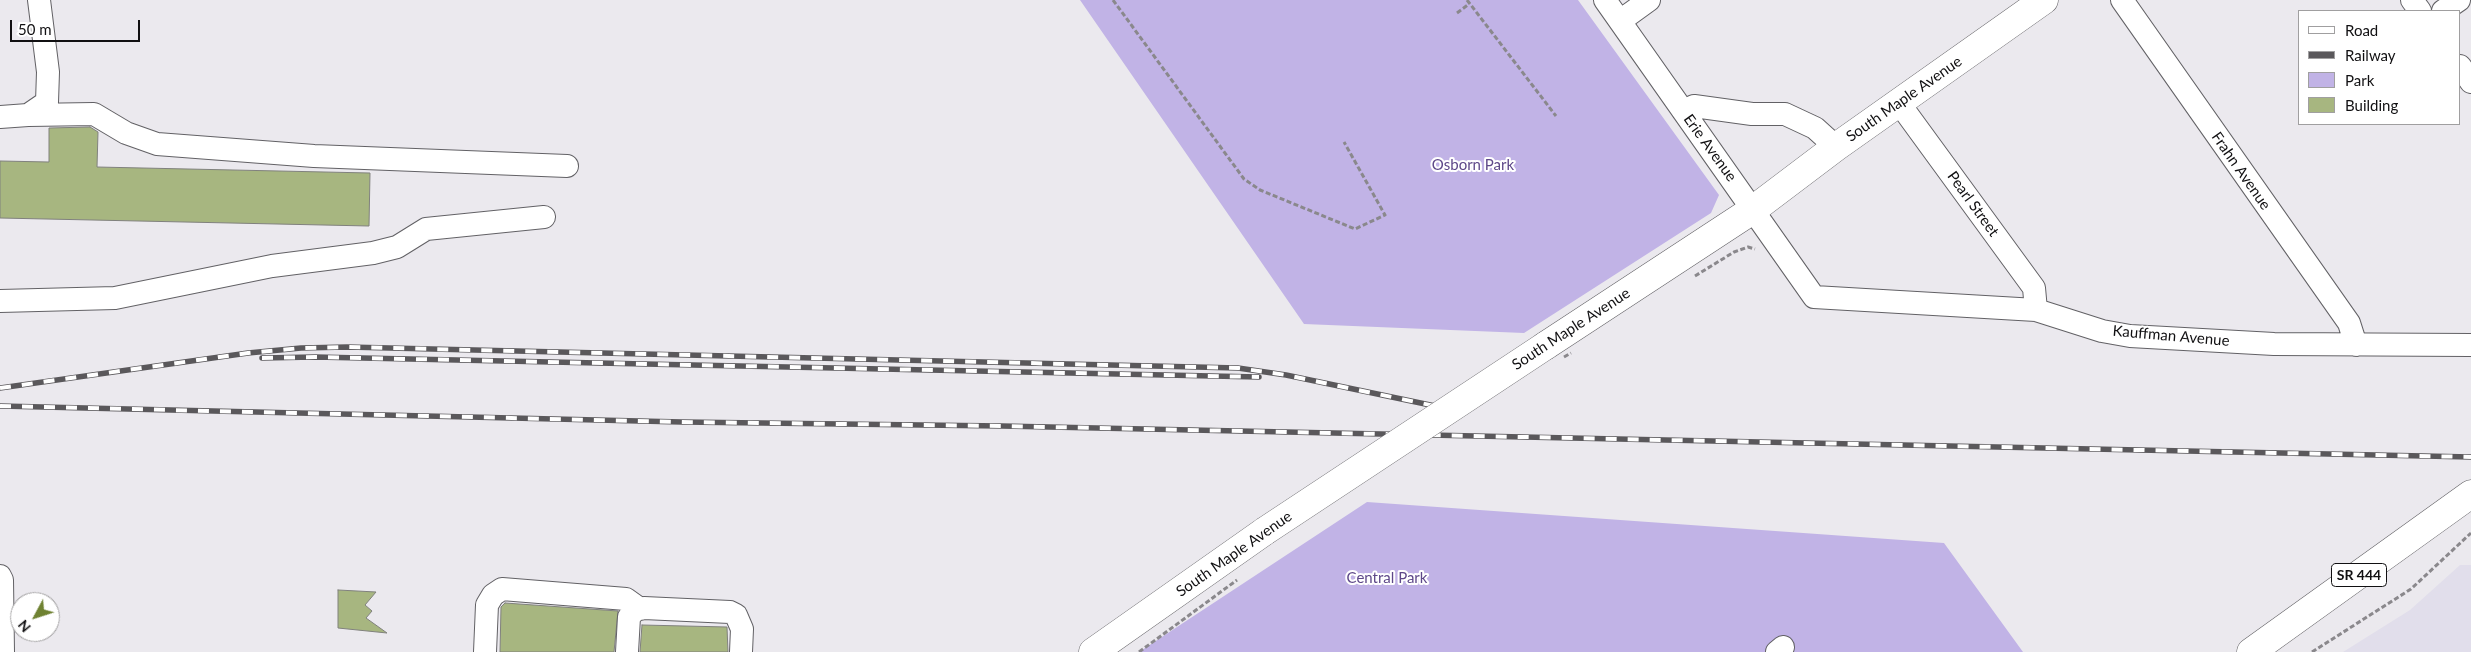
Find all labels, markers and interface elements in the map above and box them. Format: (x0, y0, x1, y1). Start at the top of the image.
scale bar (12, 10, 142, 42)
legend (2298, 10, 2461, 125)
text: 50 m (18, 20, 52, 38)
text: Road (2345, 21, 2378, 39)
text: Railway (2345, 46, 2396, 64)
street label: South Maple Avenue (1843, 52, 1965, 146)
text: Park (2345, 71, 2374, 89)
text: Building (2345, 96, 2398, 114)
street label: Erie Avenue (1680, 111, 1740, 185)
street label: Frahn Avenue (2208, 129, 2274, 213)
park label: Osborn Park (1432, 156, 1514, 174)
street label: Pearl Street (1943, 168, 2003, 240)
street label: South Maple Avenue (1509, 284, 1633, 374)
street label: Kauffman Avenue (2112, 322, 2230, 350)
street label: South Maple Avenue (1173, 507, 1295, 601)
road number: SR 444 (2332, 564, 2386, 586)
park label: Central Park (1347, 569, 1427, 587)
north arrow (10, 592, 60, 642)
text: N (14, 617, 34, 636)

